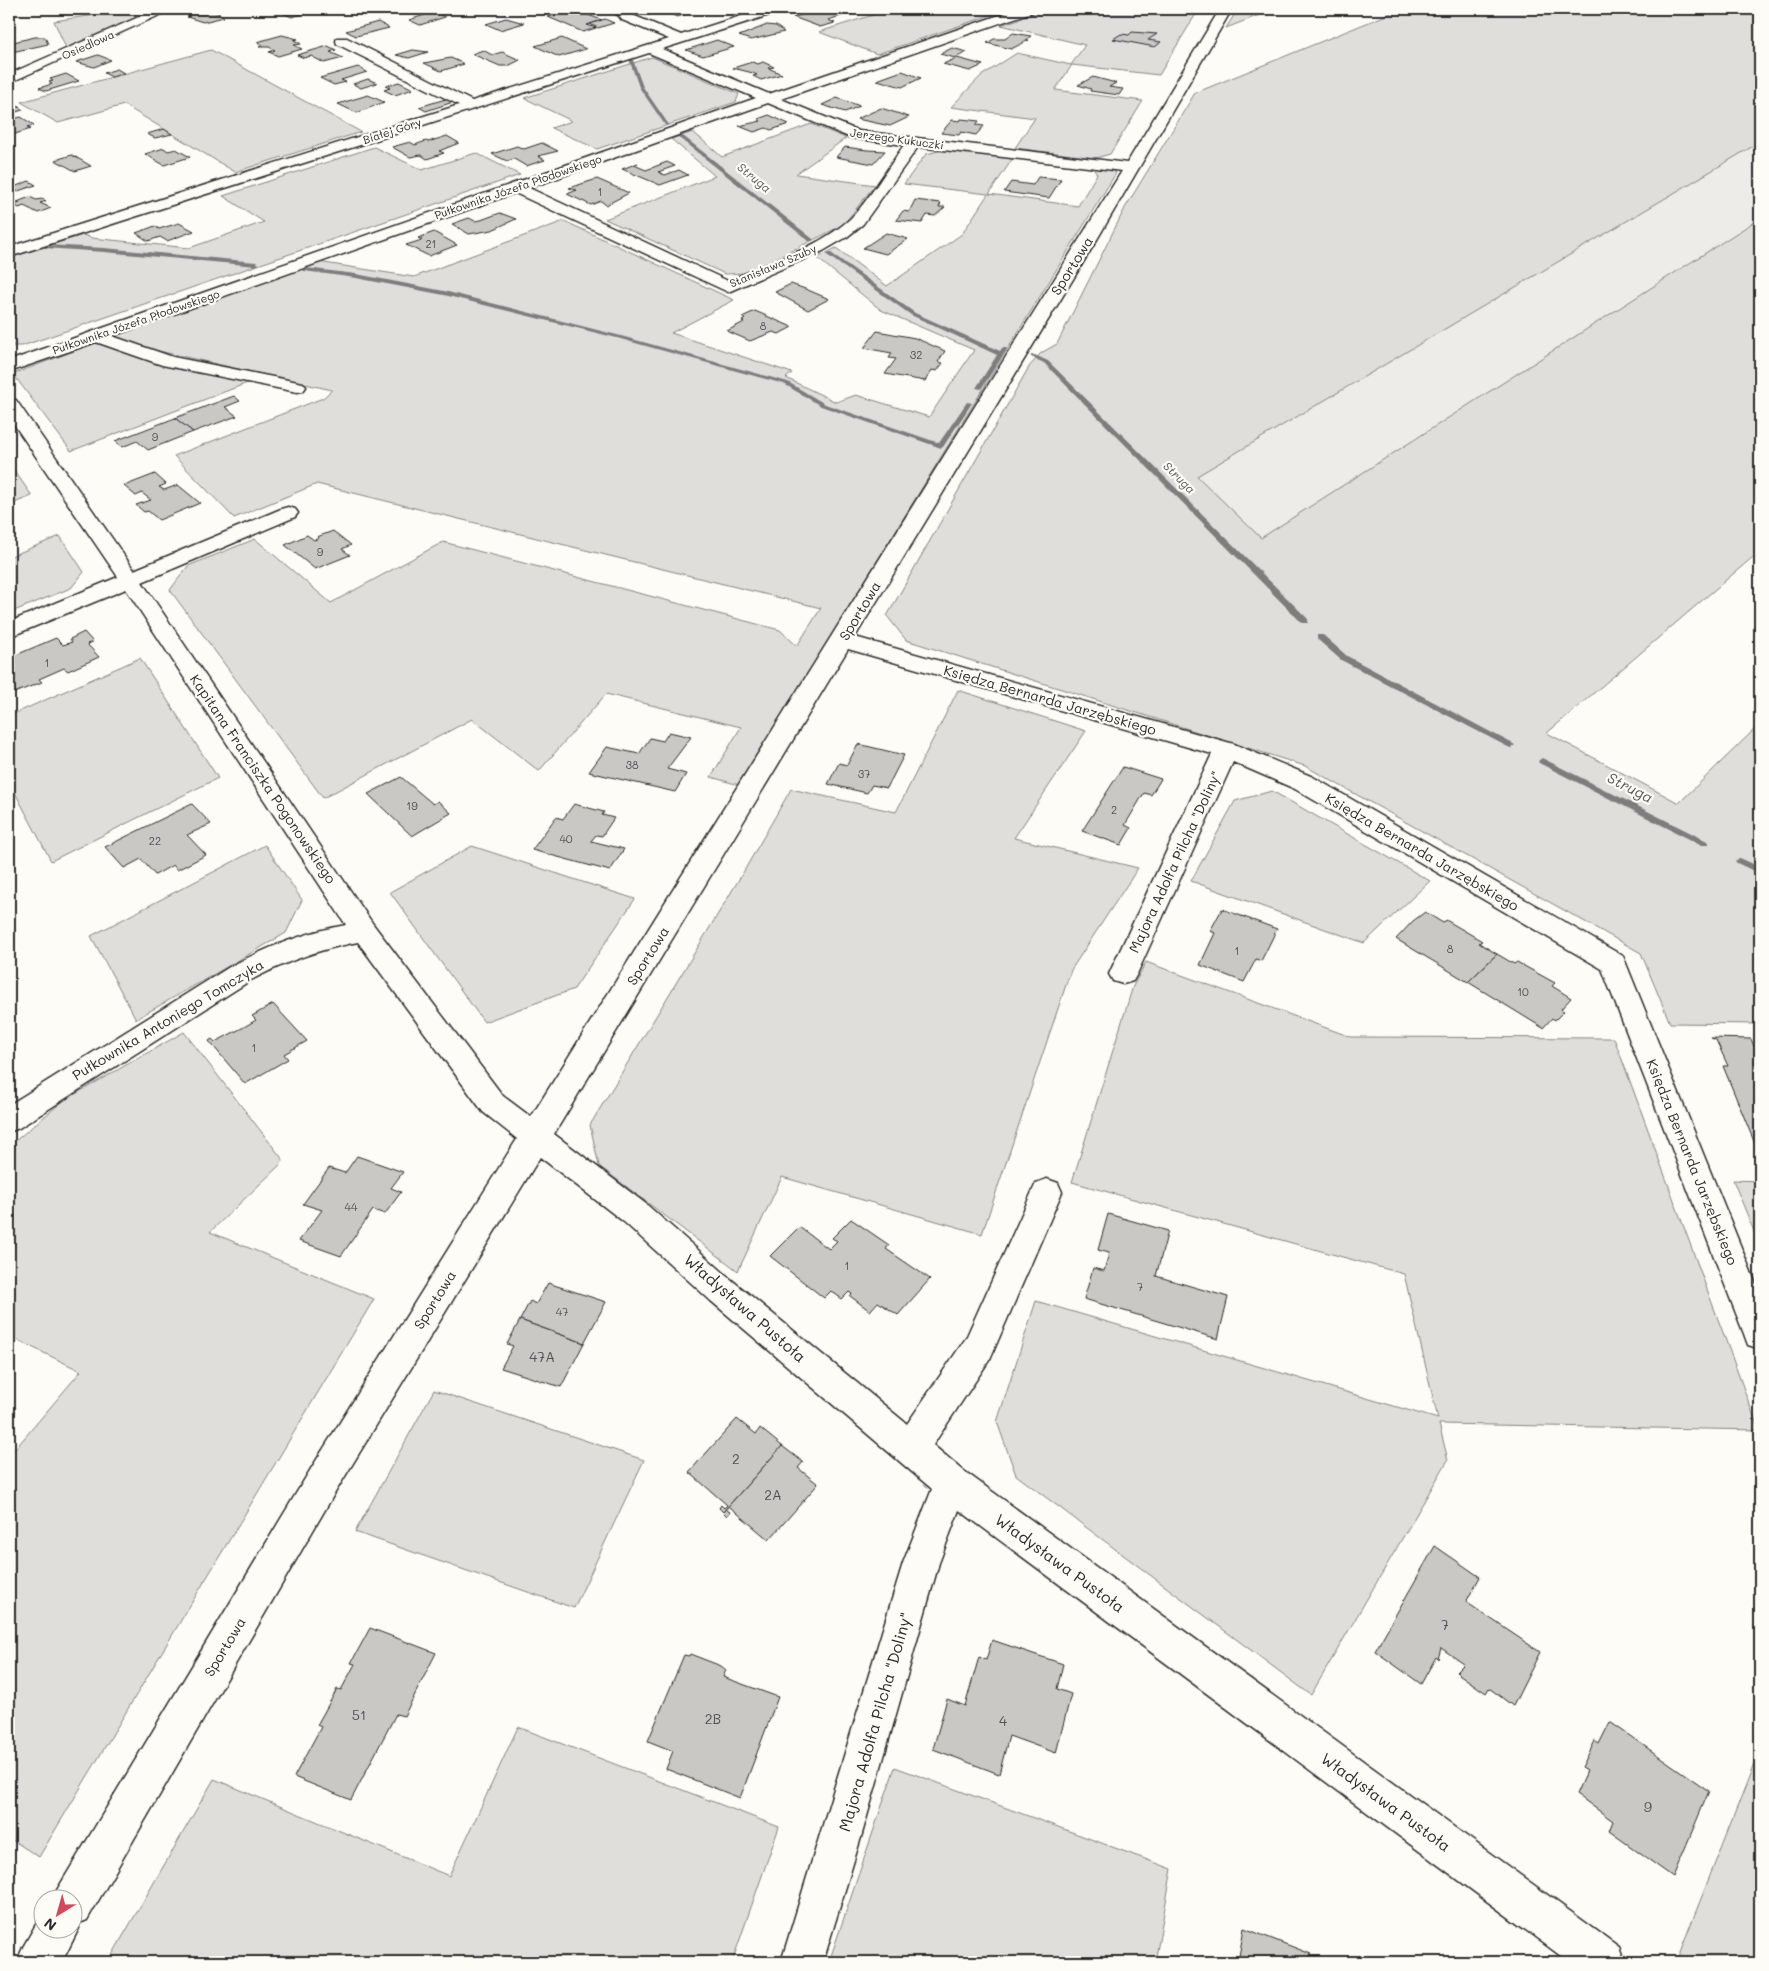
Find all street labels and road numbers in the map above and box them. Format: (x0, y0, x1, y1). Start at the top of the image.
street label: Osiedlowa (59, 26, 117, 63)
street label: Białej Góry (361, 114, 423, 147)
street label: Jerzego Kukuczki (849, 125, 945, 152)
street label: Pułkownika Józefa Płodowskiego (432, 151, 604, 222)
street label: Sportowa (1046, 233, 1097, 299)
street label: Stanisława Szuby (727, 240, 819, 291)
street label: Pułkownika Józefa Płodowskiego (50, 286, 222, 357)
street label: Sportowa (834, 578, 885, 644)
street label: Księdza Bernarda Jarzębskiego (942, 660, 1159, 739)
street label: Kapitana Franciszka Pogonowskiego (186, 670, 341, 887)
street label: Majora Adolfa Pilcha "Doliny" (1124, 768, 1225, 956)
street label: Księdza Bernarda Jarzębskiego (1322, 788, 1522, 915)
street label: Sportowa (622, 923, 673, 989)
street label: Pułkownika Antoniego Tomczyka (69, 955, 267, 1084)
street label: Księdza Bernarda Jarzębskiego (1642, 1056, 1743, 1268)
street label: Władysława Pustoła (680, 1249, 811, 1367)
street label: Sportowa (409, 1267, 460, 1333)
street label: Władysława Pustoła (991, 1508, 1129, 1617)
street label: Majora Adolfa Pilcha "Doliny" (833, 1610, 916, 1834)
street label: Sportowa (199, 1614, 250, 1680)
street label: Władysława Pustoła (1317, 1747, 1455, 1856)

